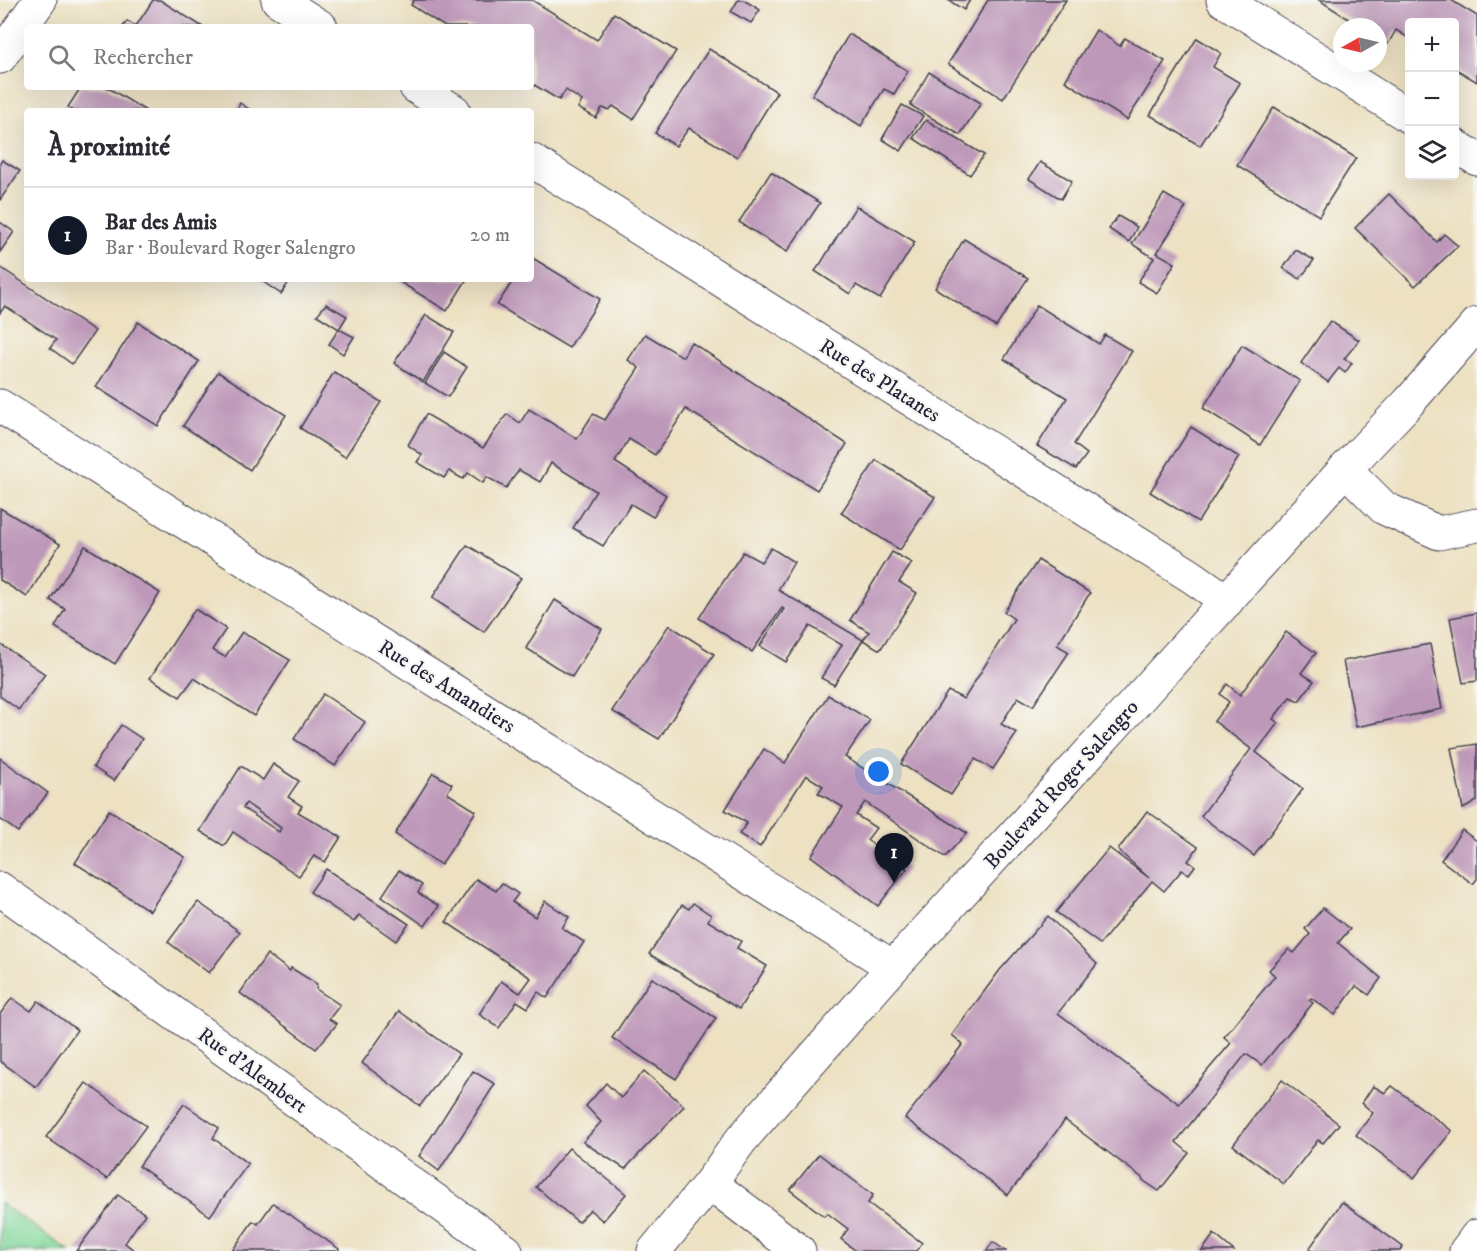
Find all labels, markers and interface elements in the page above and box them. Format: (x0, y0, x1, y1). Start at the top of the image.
north arrow (1333, 18, 1387, 72)
map controls (1405, 18, 1459, 180)
button: + (1405, 18, 1459, 72)
search box (24, 24, 534, 90)
icon: search (45, 41, 78, 74)
text: Rechercher (93, 44, 193, 71)
button: − (1405, 72, 1459, 126)
button: layers (1405, 126, 1459, 180)
text: À proximité (48, 131, 170, 164)
text: Bar des Amis (105, 209, 217, 236)
text: 1 (64, 223, 71, 248)
text: 20 m (470, 223, 510, 248)
text: Bar · Boulevard Roger Salengro (105, 236, 355, 261)
street label: Rue des Platanes (814, 333, 945, 428)
street label: Rue des Amandiers (373, 634, 520, 739)
street label: Boulevard Roger Salengro (979, 695, 1145, 875)
your location (864, 757, 893, 786)
pin: 1 (874, 834, 914, 883)
street label: Rue d'Alembert (192, 1022, 313, 1120)

